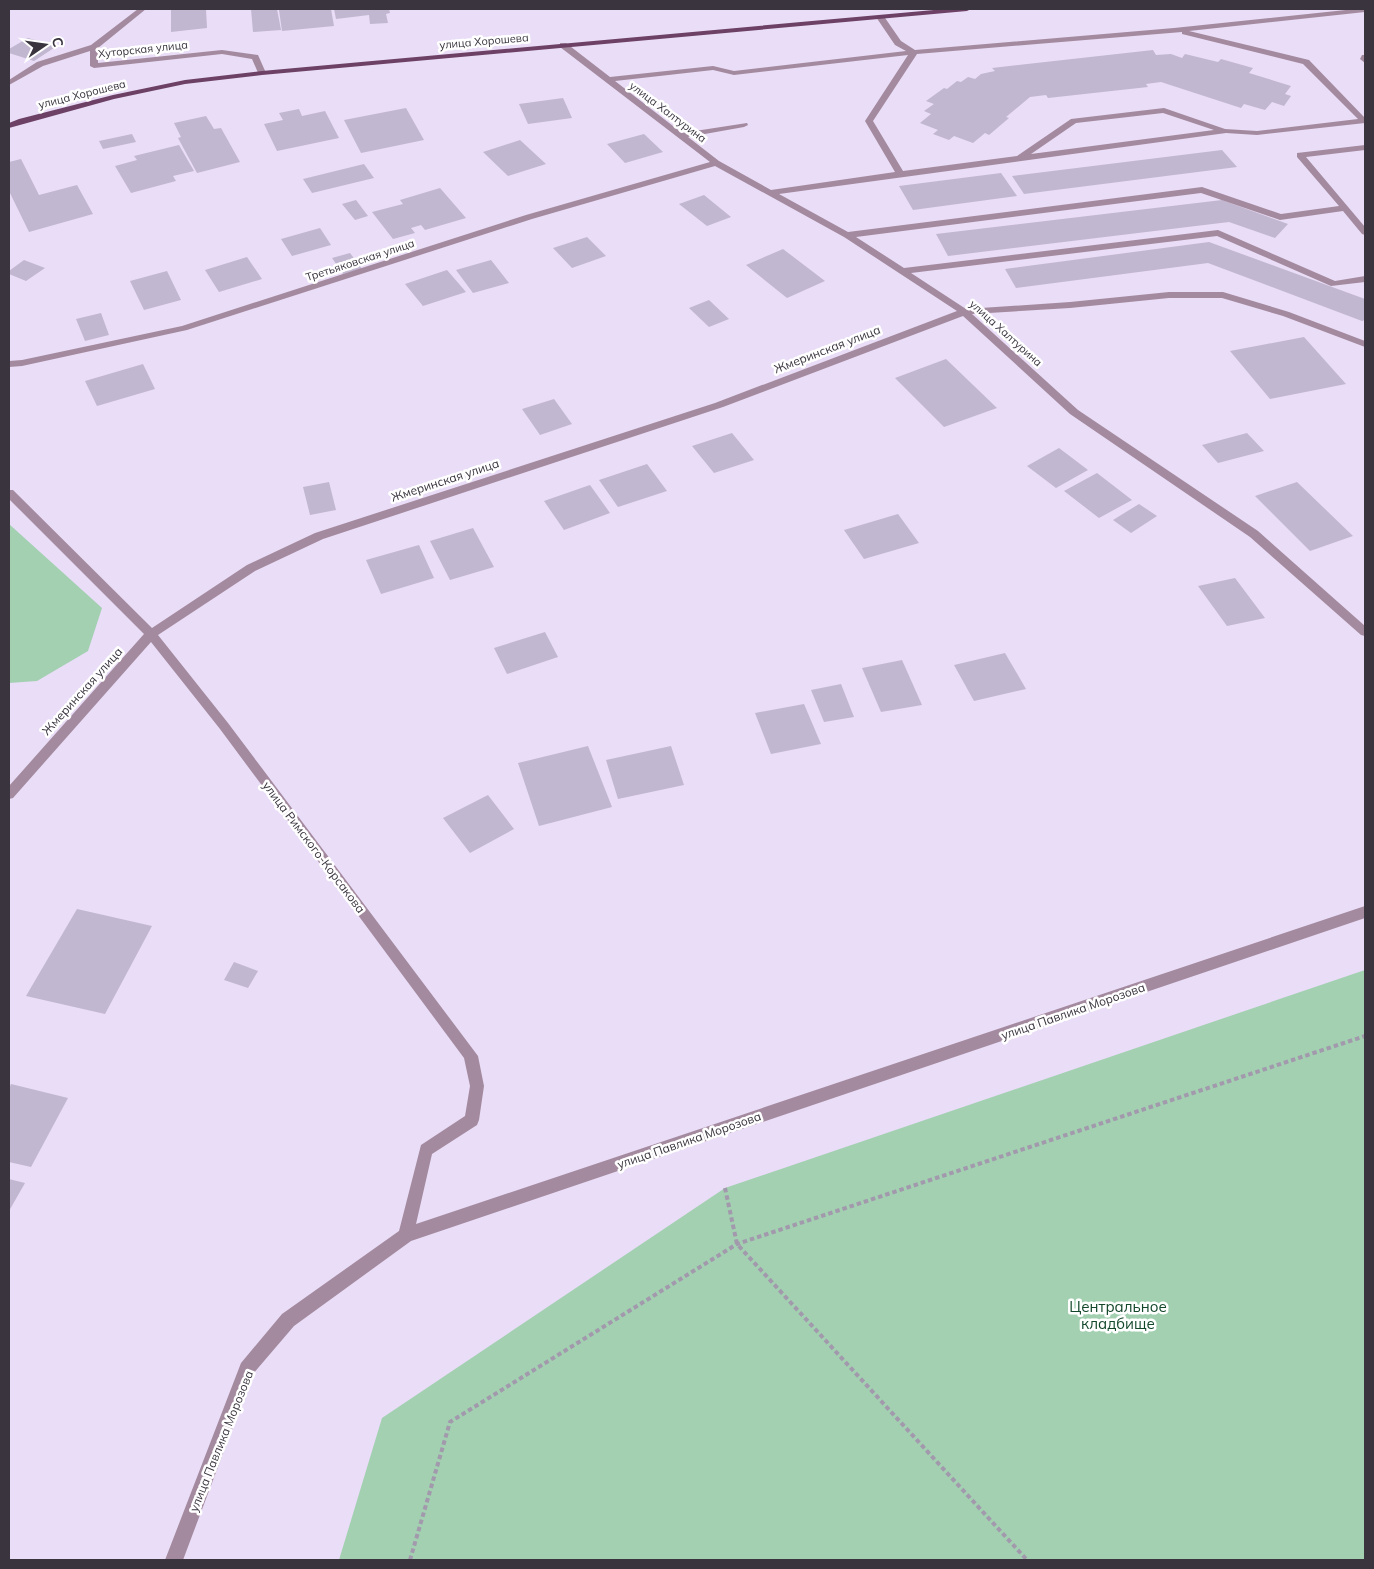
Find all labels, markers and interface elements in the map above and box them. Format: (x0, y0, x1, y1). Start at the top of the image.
north arrow (20, 20, 70, 70)
street label: улица Хорошева (439, 30, 529, 52)
text: С (48, 35, 68, 49)
street label: Хуторская улица (97, 37, 189, 61)
street label: улица Хорошева (37, 76, 127, 112)
street label: улица Халтурина (627, 78, 709, 146)
street label: Третьяковская улица (304, 236, 416, 284)
street label: улица Халтурина (967, 297, 1045, 369)
street label: Жмеринская улица (772, 322, 882, 376)
street label: Жмеринская улица (389, 455, 501, 505)
street label: Жмеринская улица (39, 644, 125, 738)
street label: улица Римского-Корсакова (260, 778, 368, 916)
street label: улица Павлика Морозова (999, 979, 1147, 1043)
street label: улица Павлика Морозова (615, 1108, 763, 1172)
park label: Центральное кладбище (1069, 1297, 1167, 1333)
street label: улица Павлика Морозова (186, 1368, 256, 1514)

